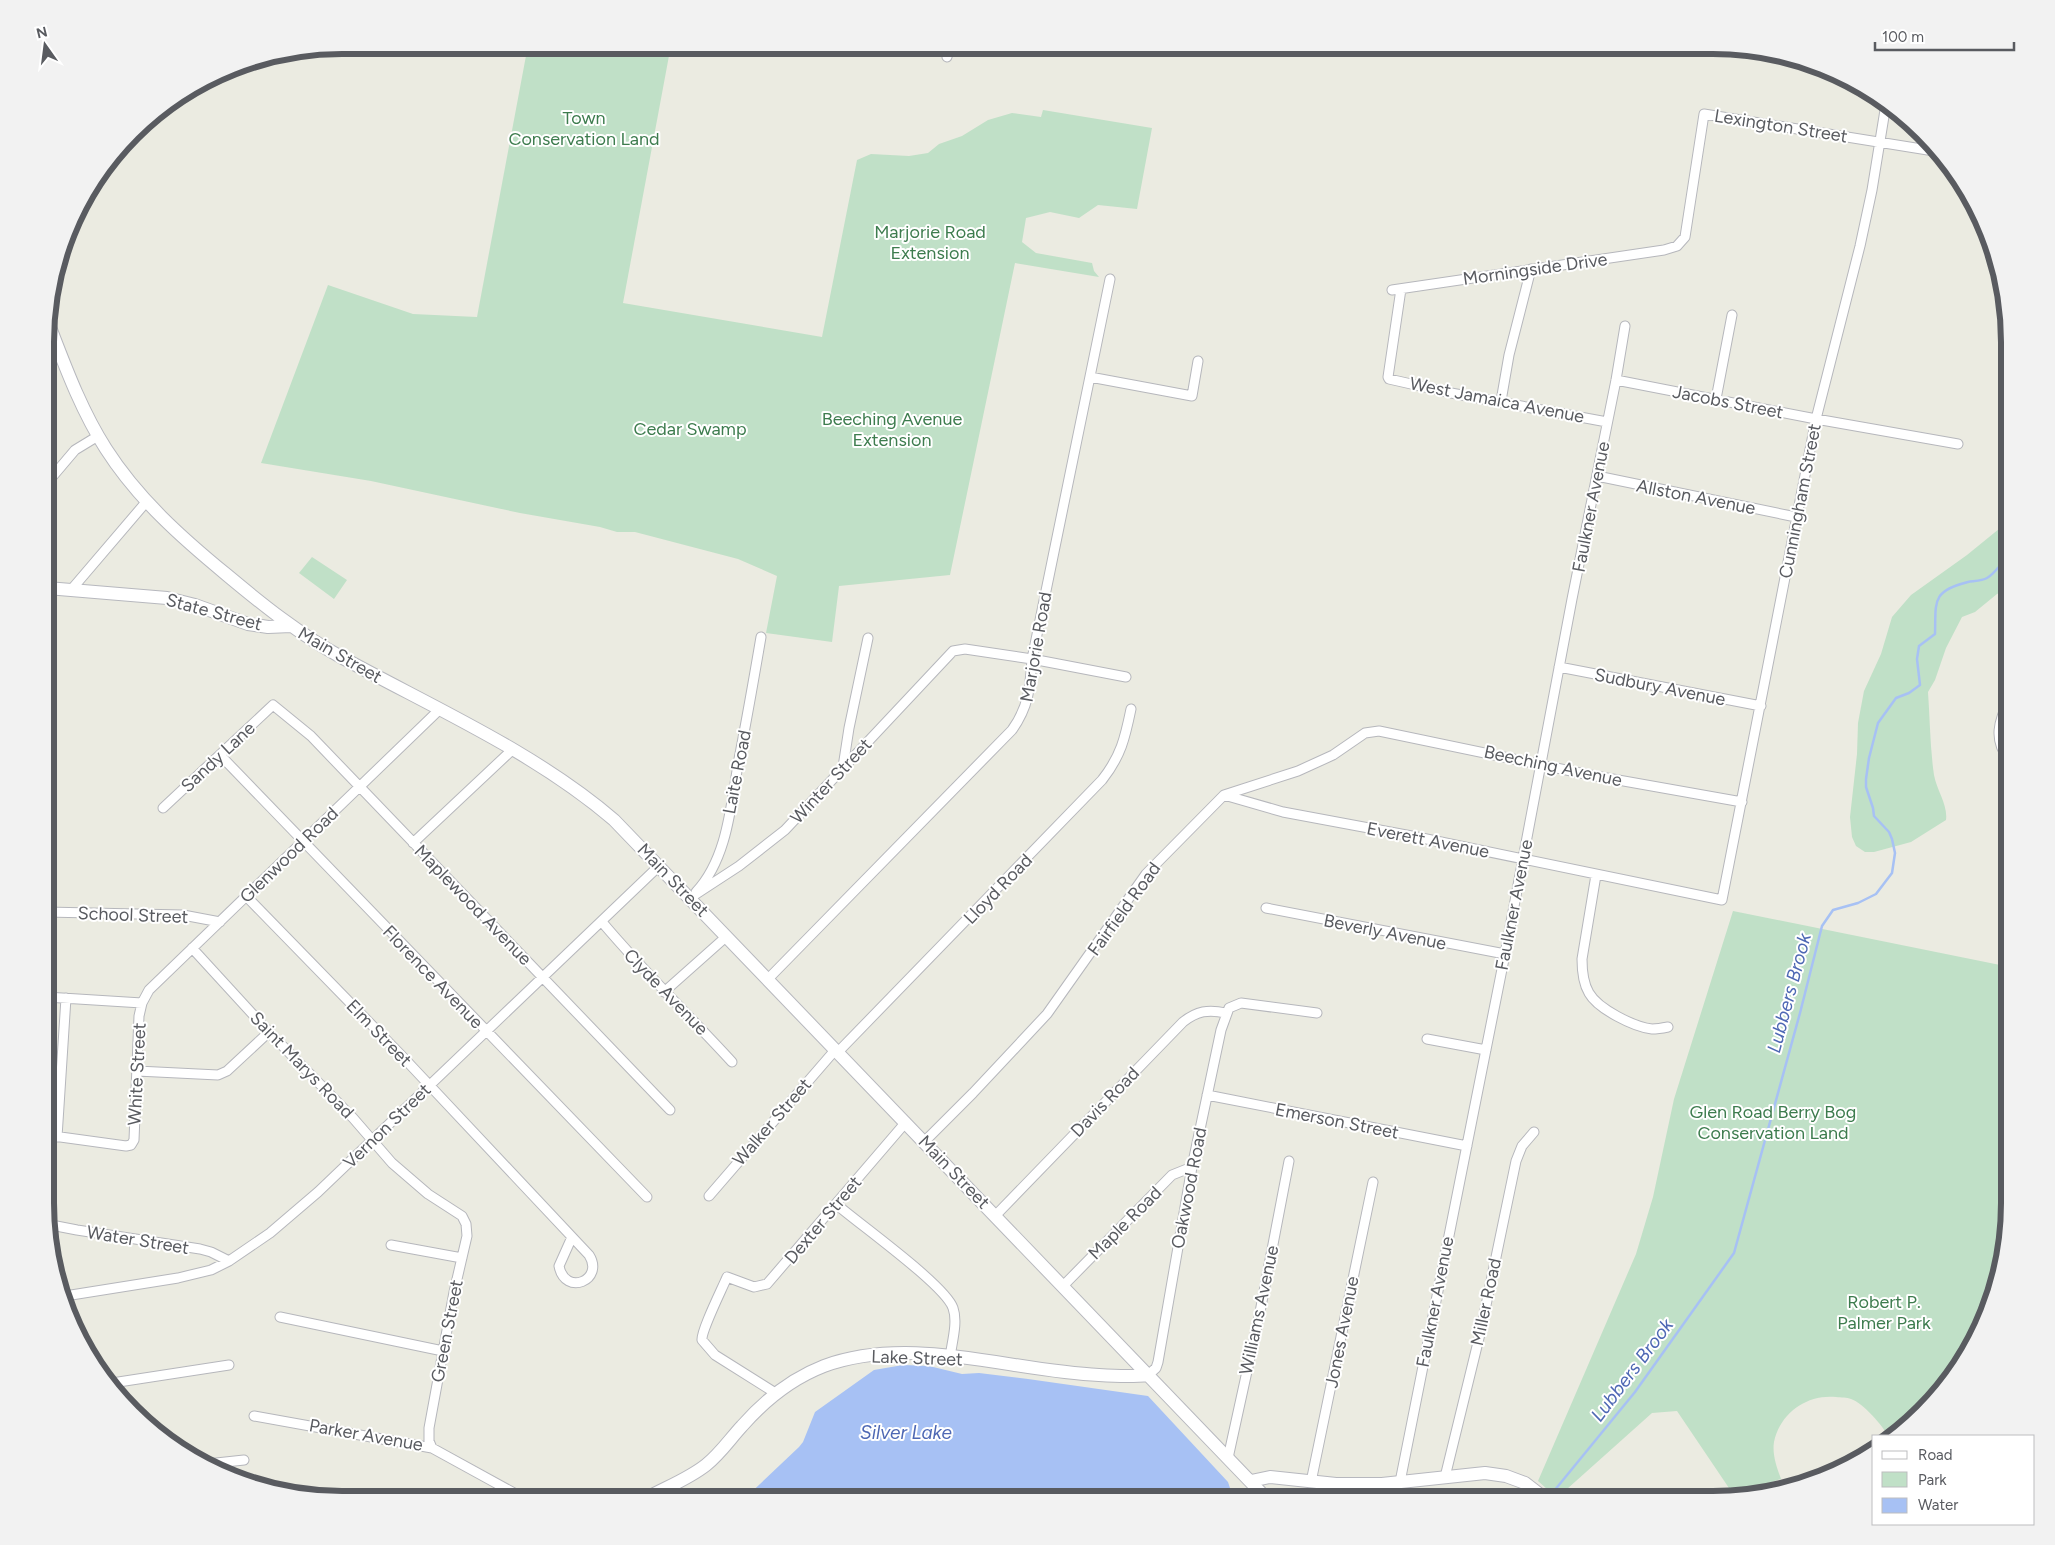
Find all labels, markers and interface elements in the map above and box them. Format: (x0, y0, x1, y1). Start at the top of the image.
north arrow (20, 20, 70, 70)
scale bar (1875, 20, 2014, 52)
text: N (35, 23, 49, 42)
text: 100 m (1882, 28, 1924, 46)
street label: Lexington Street (1713, 105, 1849, 147)
park label: Town Conservation Land (508, 107, 660, 150)
park label: Marjorie Road Extension (874, 221, 986, 264)
street label: Morningside Drive (1461, 248, 1609, 290)
street label: West Jamaica Avenue (1408, 372, 1586, 428)
street label: Jacobs Street (1671, 380, 1785, 424)
park label: Beeching Avenue Extension (822, 408, 962, 451)
park label: Cedar Swamp (633, 418, 747, 440)
street label: Cunningham Street (1774, 422, 1826, 580)
street label: Faulkner Avenue (1568, 440, 1615, 574)
street label: Allston Avenue (1634, 475, 1758, 519)
street label: State Street (164, 589, 265, 635)
street label: Marjorie Road (1015, 590, 1057, 704)
street label: Main Street (294, 622, 386, 688)
street label: Sudbury Avenue (1593, 664, 1728, 711)
street label: Sandy Lane (176, 717, 260, 797)
street label: Laite Road (718, 728, 756, 816)
street label: Winter Street (786, 733, 876, 828)
street label: Beeching Avenue (1482, 741, 1624, 791)
street label: Glenwood Road (235, 802, 343, 908)
street label: Everett Avenue (1365, 817, 1491, 863)
street label: Faulkner Avenue (1491, 838, 1538, 972)
street label: Main Street (633, 839, 714, 921)
street label: Maplewood Avenue (410, 840, 536, 970)
street label: Lloyd Road (959, 849, 1037, 929)
street label: Fairfield Road (1083, 858, 1165, 960)
street label: School Street (77, 902, 189, 928)
street label: Beverly Avenue (1322, 909, 1448, 955)
street label: Florence Avenue (378, 921, 488, 1033)
water label: Lubbers Brook (1762, 930, 1816, 1055)
street label: Clyde Avenue (619, 944, 713, 1040)
street label: Elm Street (342, 995, 416, 1071)
street label: Saint Marys Road (245, 1007, 359, 1123)
street label: White Street (123, 1022, 151, 1126)
street label: Davis Road (1066, 1062, 1144, 1142)
street label: Walker Street (728, 1074, 816, 1170)
street label: Vernon Street (339, 1079, 435, 1173)
street label: Emerson Street (1273, 1098, 1401, 1144)
park label: Glen Road Berry Bog Conservation Land (1690, 1101, 1856, 1144)
street label: Oakwood Road (1166, 1125, 1212, 1251)
street label: Main Street (914, 1131, 995, 1213)
street label: Dexter Street (780, 1171, 866, 1269)
street label: Maple Road (1084, 1182, 1166, 1264)
street label: Water Street (85, 1221, 191, 1259)
street label: Faulkner Avenue (1412, 1235, 1459, 1369)
street label: Williams Avenue (1235, 1243, 1283, 1377)
street label: Miller Road (1466, 1256, 1506, 1348)
street label: Jones Avenue (1320, 1274, 1364, 1390)
street label: Green Street (426, 1278, 468, 1384)
park label: Robert P. Palmer Park (1837, 1291, 1931, 1334)
water label: Lubbers Brook (1586, 1313, 1679, 1426)
street label: Lake Street (871, 1345, 963, 1371)
street label: Parker Avenue (307, 1414, 425, 1456)
water label: Silver Lake (860, 1421, 953, 1444)
legend (1872, 1435, 2035, 1525)
text: Road (1918, 1446, 1953, 1464)
text: Park (1918, 1471, 1947, 1489)
text: Water (1918, 1496, 1958, 1514)

